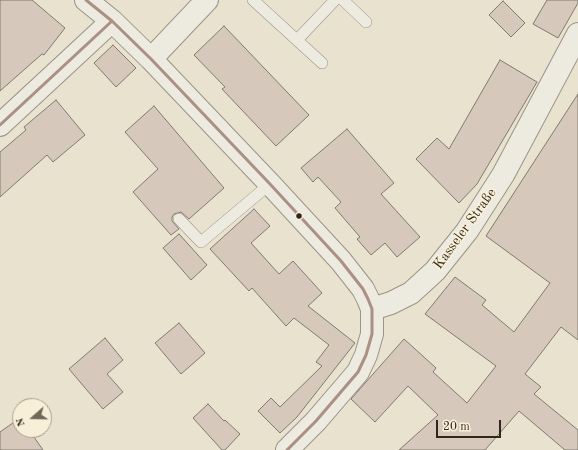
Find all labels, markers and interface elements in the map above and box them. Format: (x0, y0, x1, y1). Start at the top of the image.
street label: Kasseler Straße (430, 185, 500, 273)
unlabelled marker (294, 211, 304, 221)
north arrow (12, 398, 52, 438)
scale bar (438, 412, 503, 438)
text: N (15, 416, 28, 428)
text: 20 m (443, 421, 470, 433)

